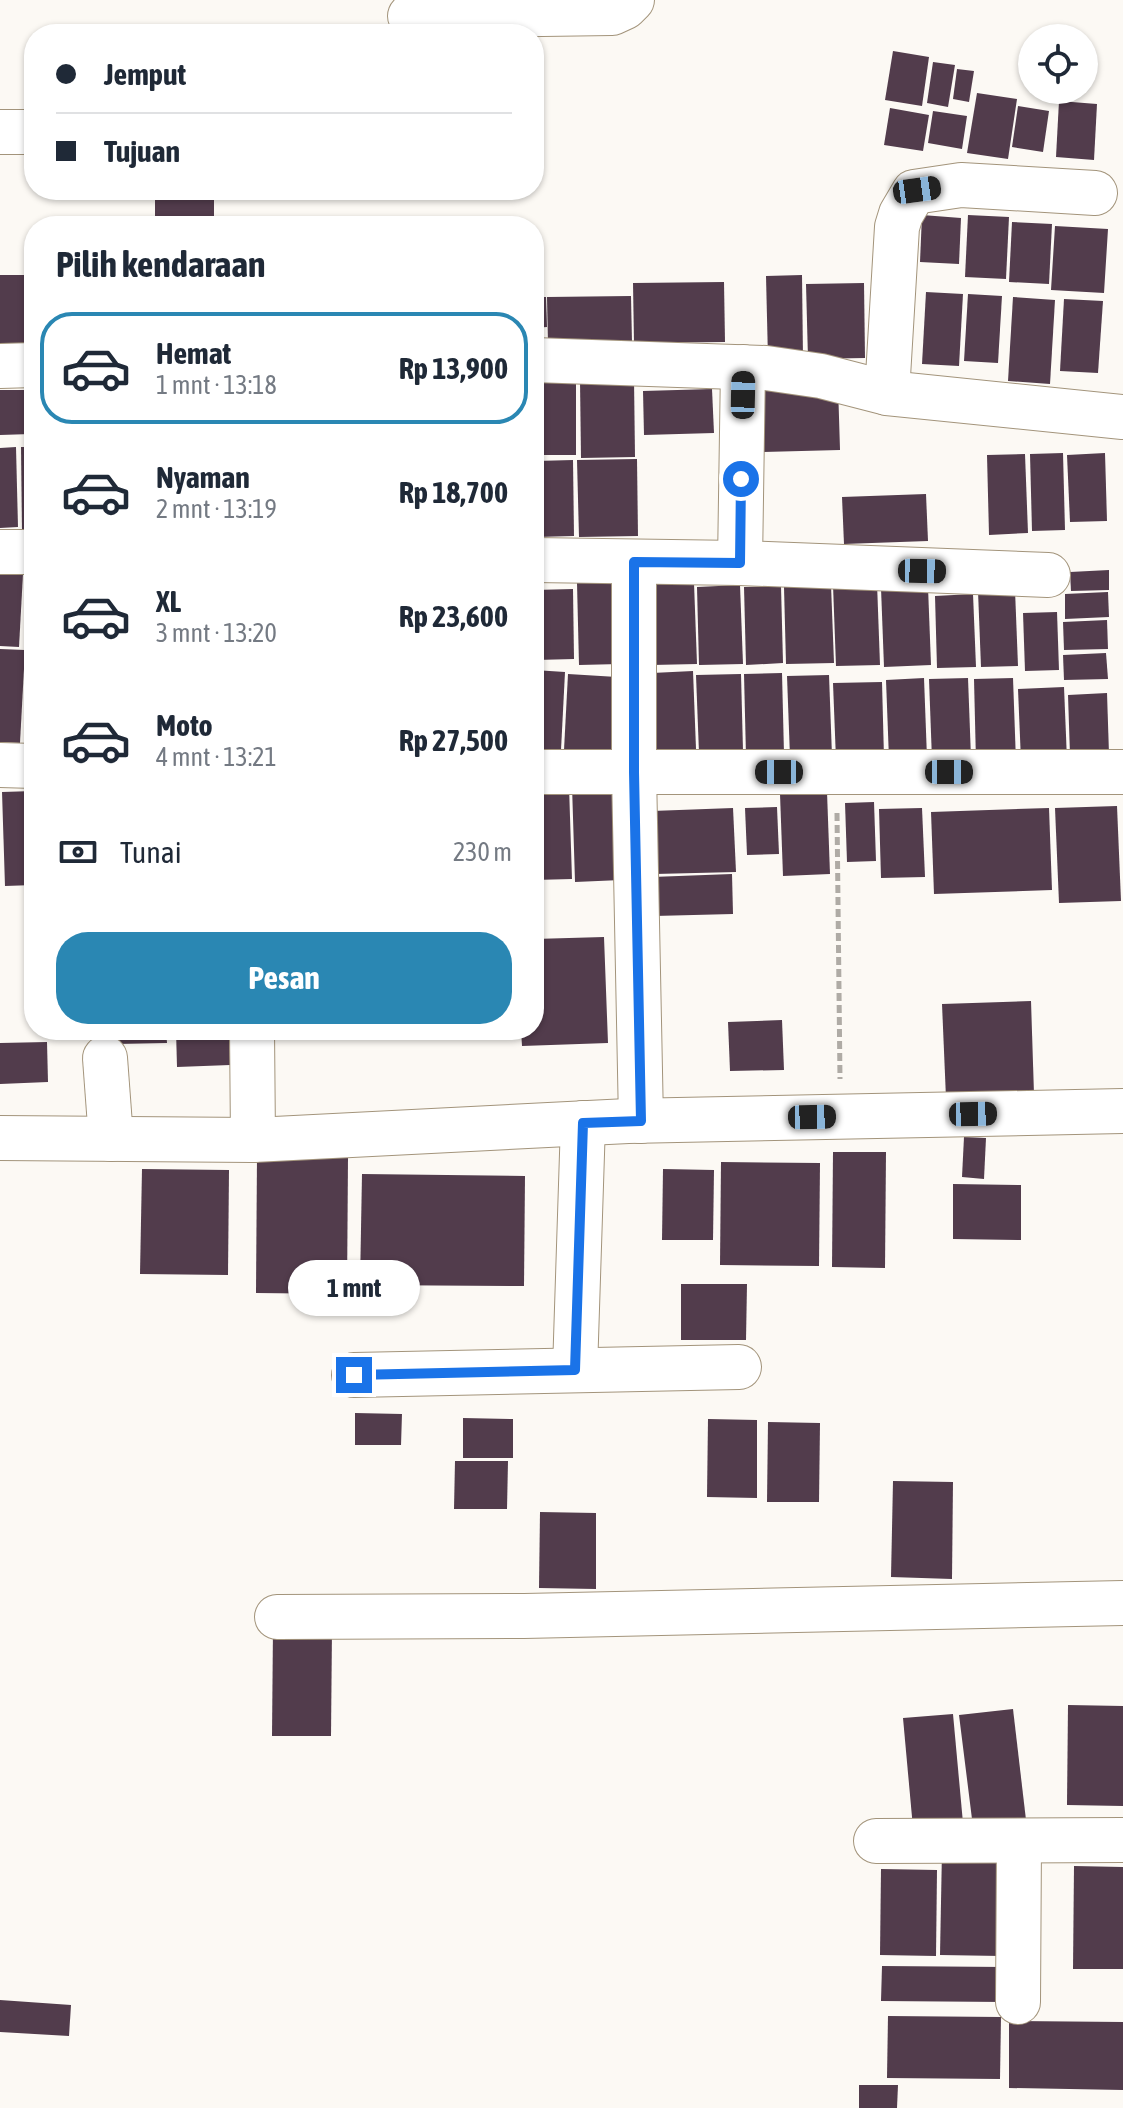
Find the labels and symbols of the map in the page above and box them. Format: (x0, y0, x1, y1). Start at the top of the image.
car (892, 175, 942, 205)
car (731, 371, 755, 419)
route start (723, 461, 759, 497)
car (898, 559, 946, 583)
car (755, 760, 803, 784)
car (925, 760, 973, 784)
car (949, 1102, 997, 1126)
car (788, 1105, 836, 1129)
callout: 1 mnt (288, 1259, 420, 1315)
route end (336, 1357, 372, 1393)

